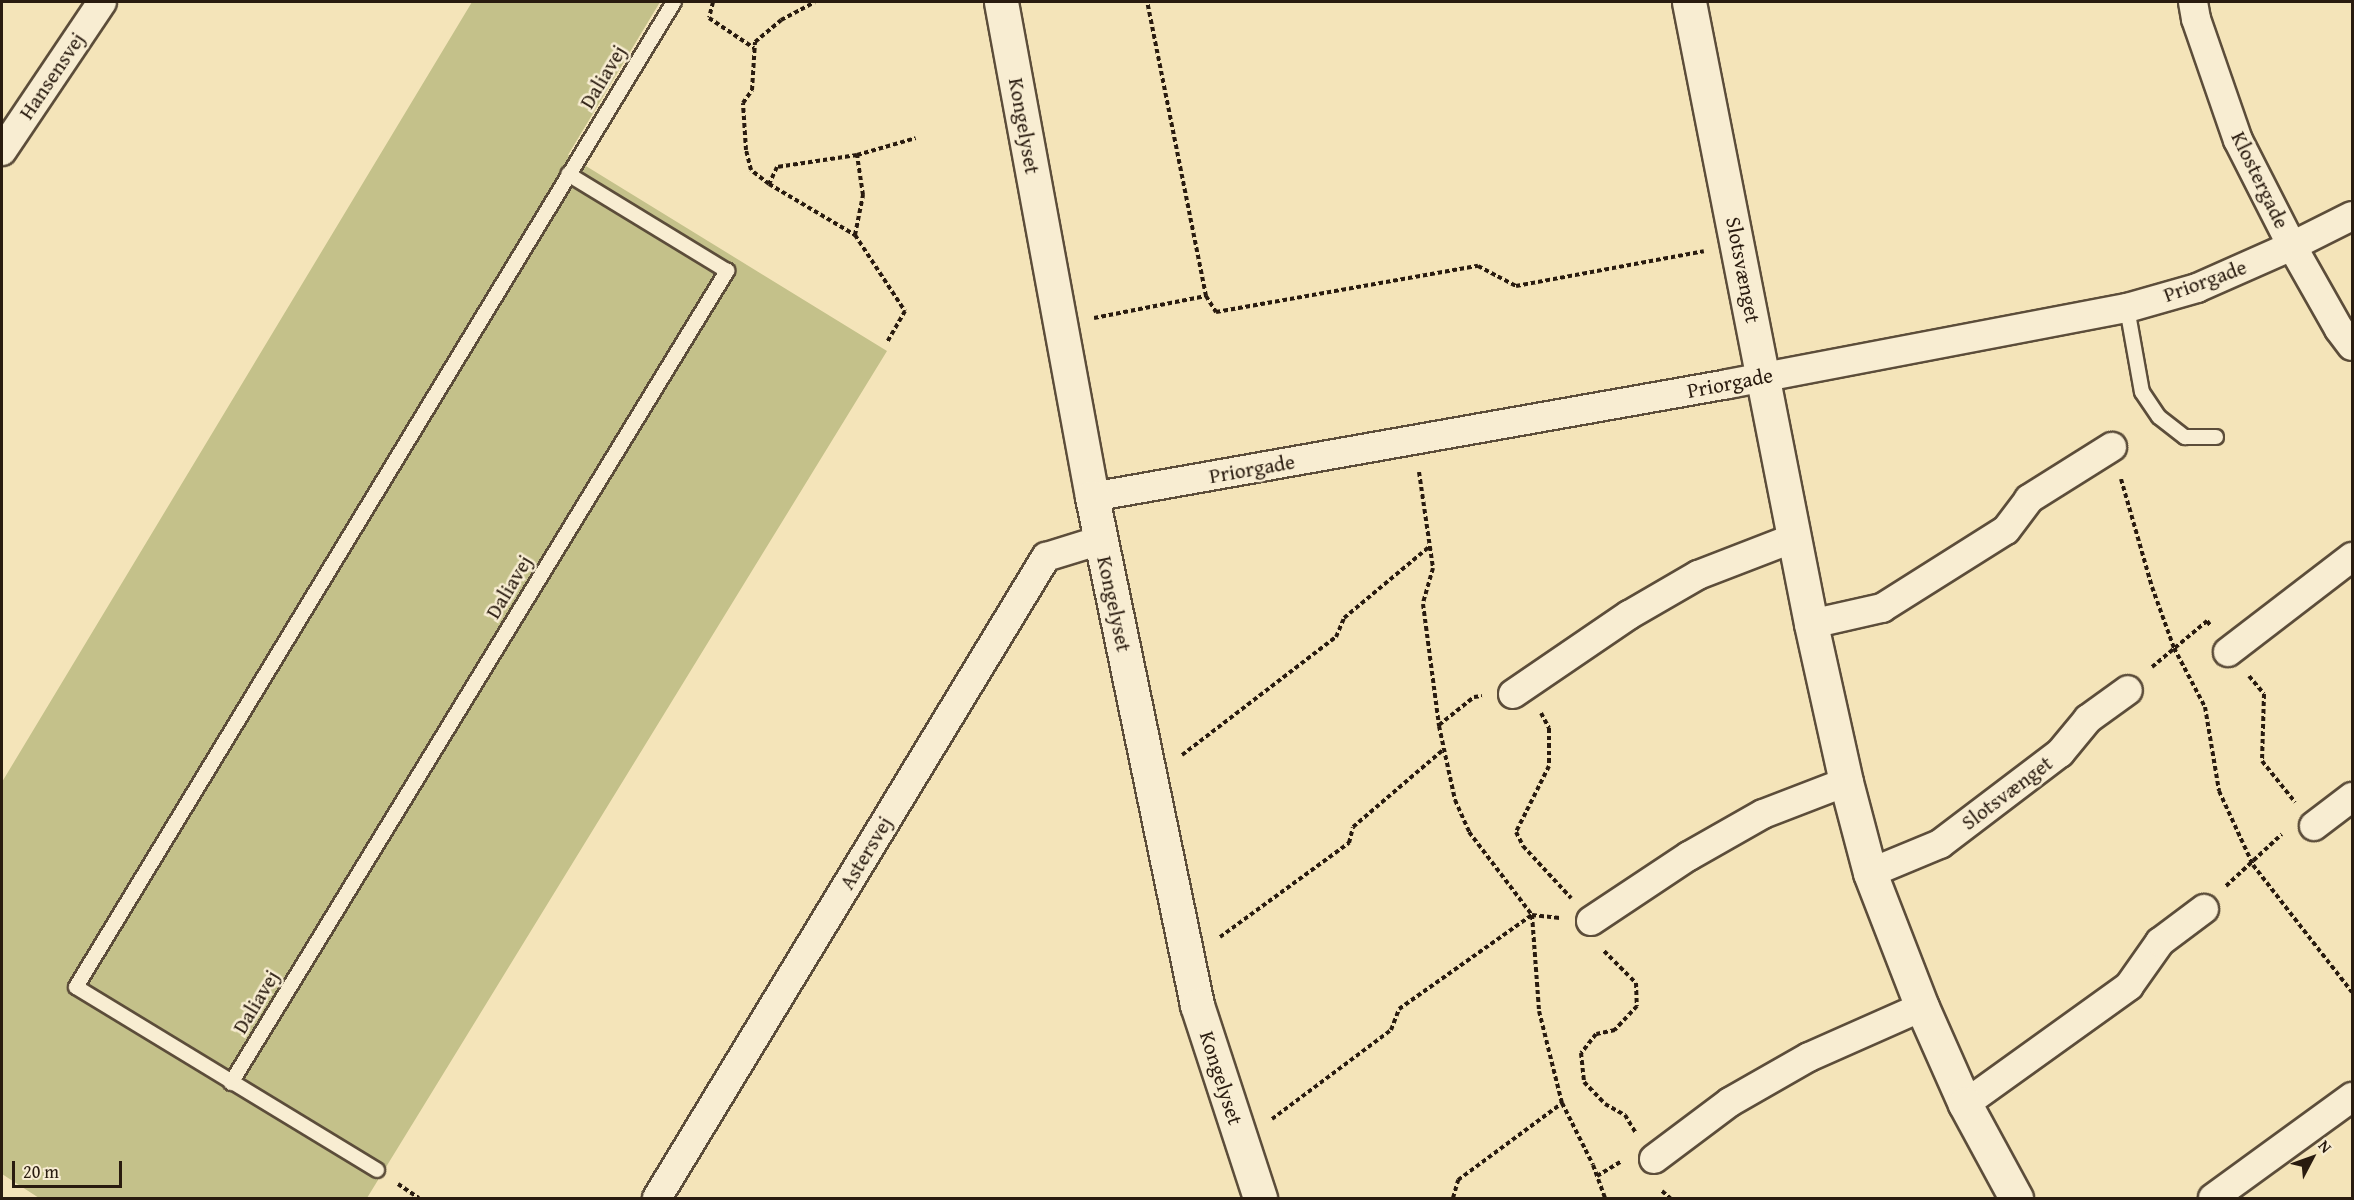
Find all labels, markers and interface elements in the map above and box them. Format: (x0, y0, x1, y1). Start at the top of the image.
street label: Hansensvej (14, 28, 90, 124)
street label: Daliavej (574, 41, 632, 113)
street label: Kongelyset (1003, 76, 1045, 176)
street label: Klostergade (2226, 127, 2294, 233)
street label: Slotsvænget (1720, 215, 1766, 325)
street label: Priorgade (2160, 254, 2250, 308)
street label: Priorgade (1685, 362, 1775, 404)
street label: Priorgade (1207, 449, 1297, 489)
street label: Daliavej (480, 551, 538, 623)
street label: Kongelyset (1092, 554, 1136, 654)
street label: Slotsvænget (1957, 751, 2057, 835)
street label: Astersvej (834, 812, 898, 894)
street label: Daliavej (227, 966, 285, 1038)
street label: Kongelyset (1194, 1028, 1248, 1128)
north arrow (2282, 1128, 2342, 1188)
text: N (2313, 1134, 2338, 1158)
scale bar (15, 1149, 124, 1187)
text: 20 m (23, 1158, 59, 1185)

